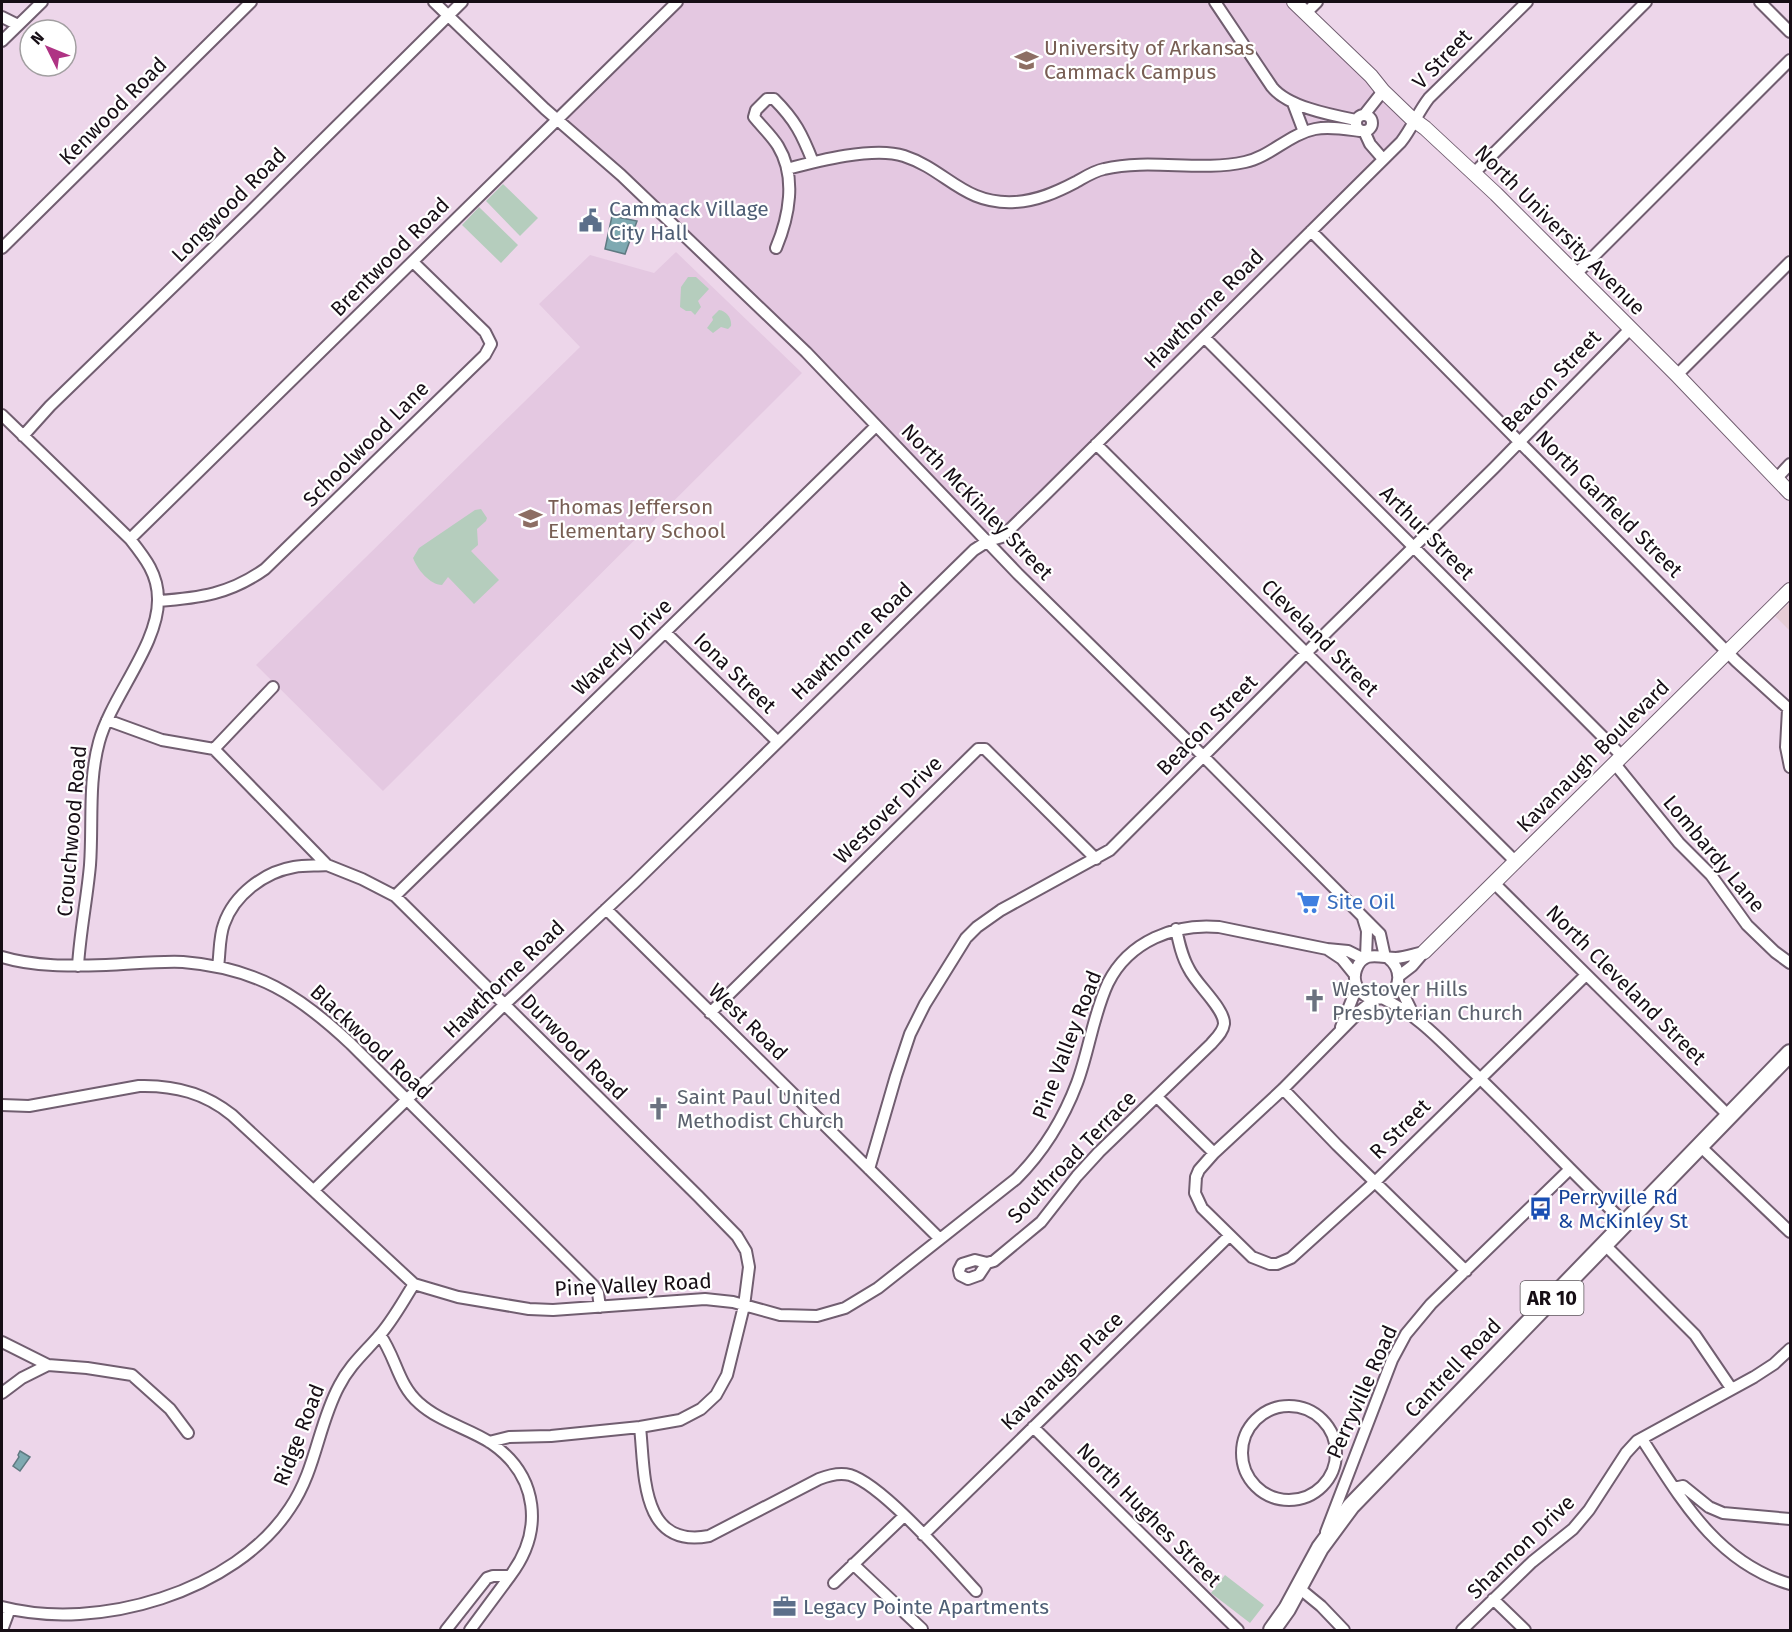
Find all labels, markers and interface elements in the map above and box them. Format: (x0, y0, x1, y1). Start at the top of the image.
north arrow (18, 18, 78, 78)
street label: V Street (1407, 23, 1477, 95)
text: N (27, 28, 48, 48)
place label: University of Arkansas Cammack Campus (1044, 35, 1255, 85)
school or university icon: University of Arkansas Cammack Campus (1013, 47, 1039, 73)
street label: Kenwood Road (54, 52, 172, 170)
street label: North University Avenue (1469, 139, 1651, 321)
street label: Longwood Road (166, 142, 292, 268)
street label: Brentwood Road (325, 192, 455, 322)
place label: Cammack Village City Hall (609, 196, 769, 246)
public building icon: Cammack Village City Hall (578, 208, 604, 234)
street label: Hawthorne Road (1139, 244, 1269, 374)
street label: Beacon Street (1496, 324, 1607, 438)
street label: Schoolwood Lane (298, 376, 434, 512)
street label: North McKinley Street (896, 418, 1059, 586)
street label: North Garfield Street (1530, 425, 1688, 583)
street label: Arthur Street (1374, 480, 1480, 586)
place label: Thomas Jefferson Elementary School (548, 494, 726, 544)
school or university icon: Thomas Jefferson Elementary School (517, 506, 543, 532)
street label: Cleveland Street (1256, 574, 1384, 702)
street label: Hawthorne Road (786, 577, 918, 705)
street label: Waverly Drive (567, 593, 677, 701)
street label: Iona Street (688, 627, 782, 719)
street label: Beacon Street (1151, 669, 1263, 781)
street label: Kavanaugh Boulevard (1511, 674, 1675, 838)
street label: Crouchwood Road (52, 744, 92, 918)
street label: Westover Drive (828, 750, 948, 870)
street label: Lombardy Lane (1657, 790, 1771, 918)
supermarket icon: Site Oil (1296, 889, 1322, 915)
place label: Site Oil (1327, 889, 1395, 915)
street label: North Cleveland Street (1541, 900, 1712, 1071)
street label: Hawthorne Road (438, 915, 570, 1043)
street label: Pine Valley Road (1027, 967, 1107, 1123)
place label: Westover Hills Presbyterian Church (1332, 976, 1523, 1026)
street label: West Road (703, 978, 793, 1066)
street label: Blackwood Road (305, 979, 437, 1105)
street label: Durwood Road (515, 988, 633, 1106)
church icon: Westover Hills Presbyterian Church (1301, 988, 1327, 1014)
place label: Saint Paul United Methodist Church (677, 1084, 844, 1134)
street label: Southroad Terrace (1002, 1085, 1142, 1229)
street label: R Street (1364, 1093, 1436, 1165)
church icon: Saint Paul United Methodist Church (646, 1096, 672, 1122)
place label: Perryville Rd & McKinley St (1558, 1184, 1689, 1234)
bus stop icon: Perryville Rd & McKinley St (1527, 1196, 1553, 1222)
street label: Pine Valley Road (554, 1268, 712, 1302)
road number: AR 10 (1520, 1281, 1584, 1315)
street label: Kavanaugh Place (995, 1306, 1129, 1436)
street label: Cantrell Road (1399, 1313, 1507, 1423)
street label: Perryville Road (1321, 1321, 1403, 1463)
street label: Ridge Road (268, 1380, 330, 1490)
street label: North Hughes Street (1071, 1437, 1227, 1593)
street label: Shannon Drive (1462, 1489, 1580, 1605)
office icon: Legacy Pointe Apartments (772, 1594, 798, 1620)
place label: Legacy Pointe Apartments (803, 1594, 1049, 1620)

